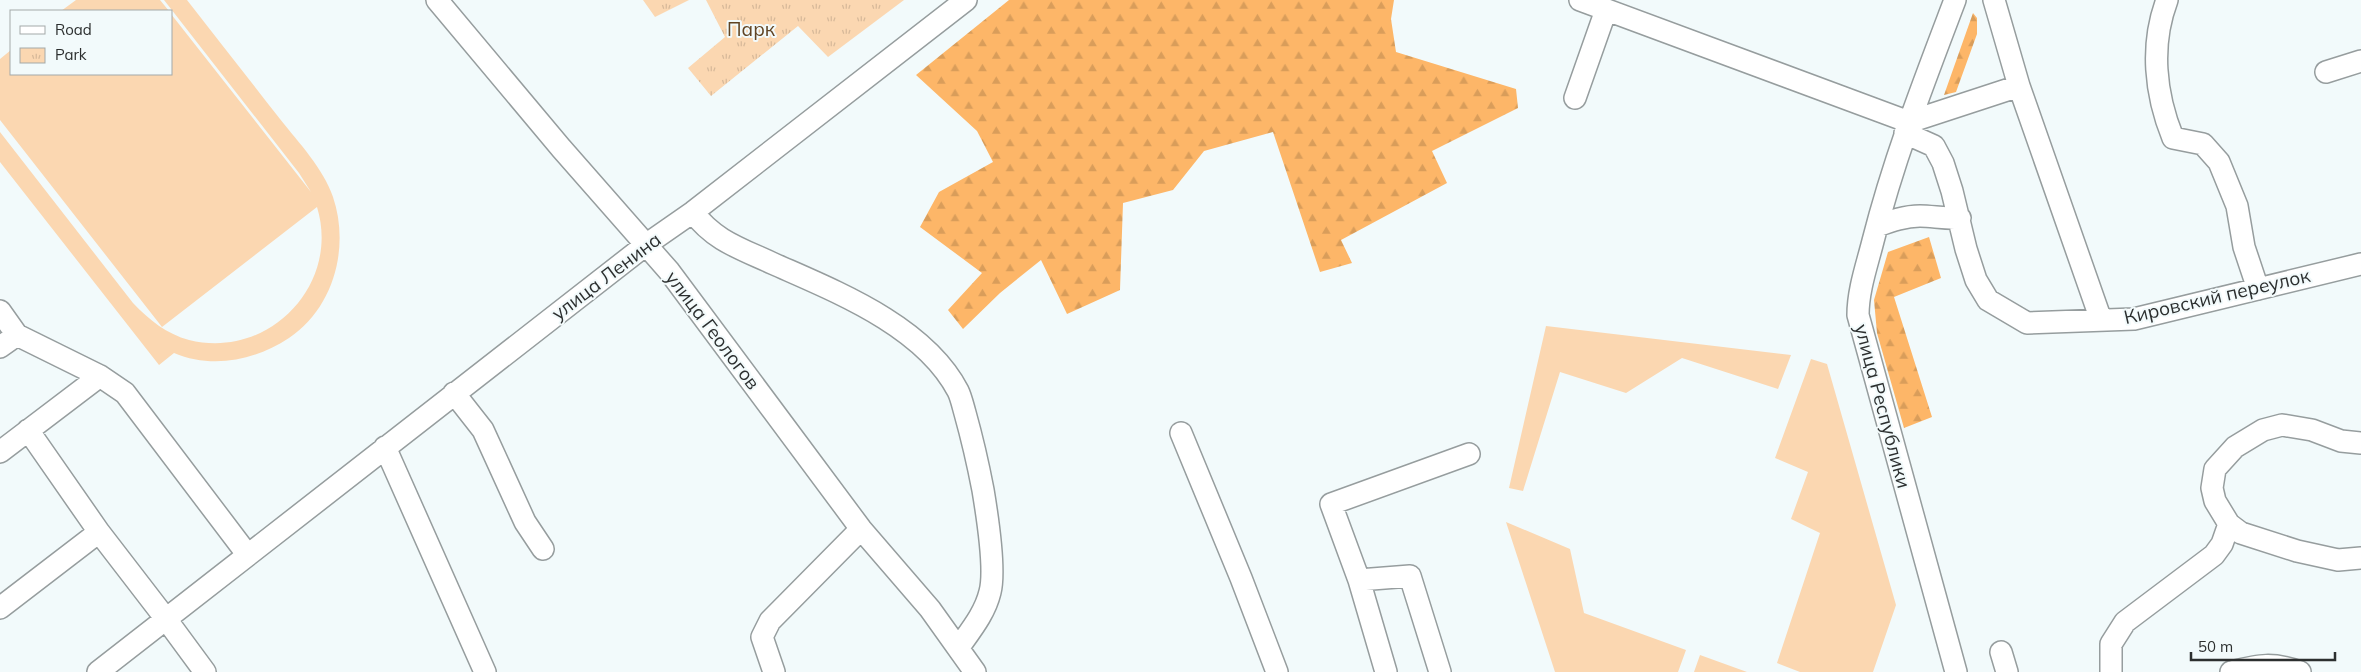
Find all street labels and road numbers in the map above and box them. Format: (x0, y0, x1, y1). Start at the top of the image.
street label: улица Ленина (546, 227, 666, 325)
street label: Кировский переулок (2122, 263, 2313, 329)
street label: улица Геологов (661, 266, 765, 394)
street label: улица Республики (1850, 321, 1916, 491)

